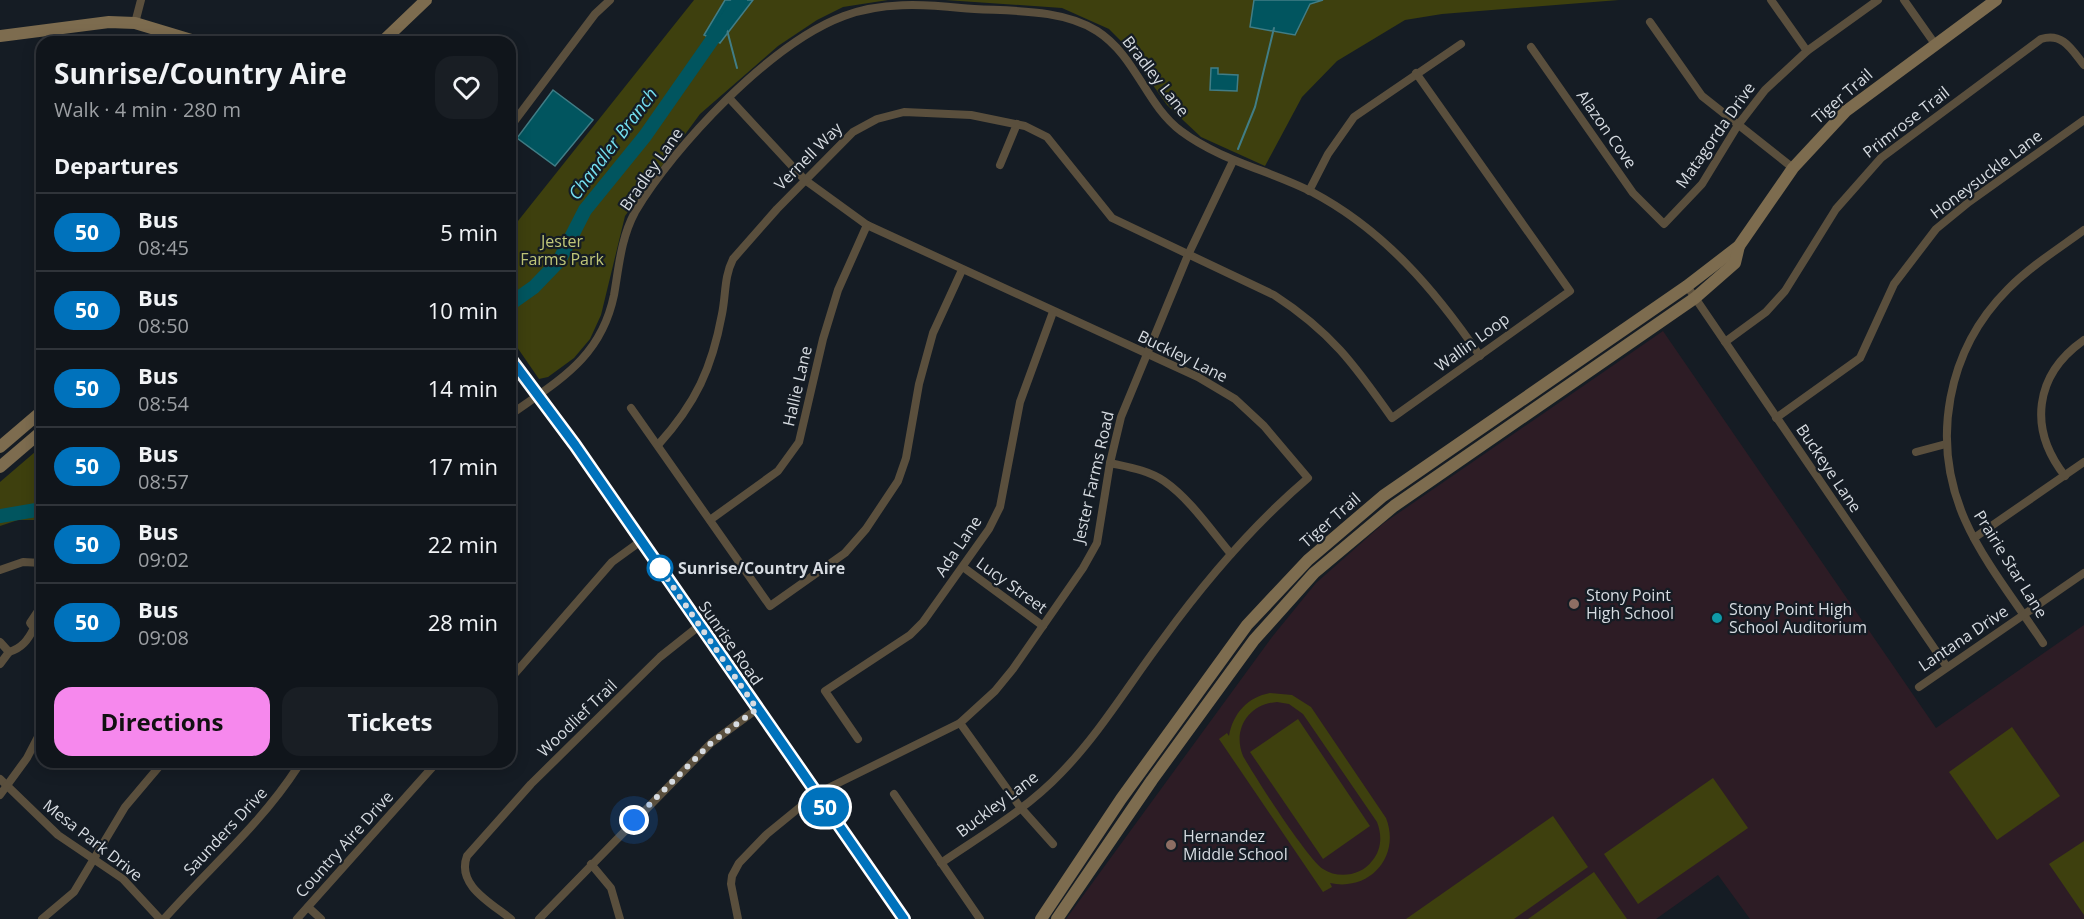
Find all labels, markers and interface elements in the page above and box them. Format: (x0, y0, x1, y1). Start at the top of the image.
street label: Bradley Lane (1118, 31, 1194, 121)
text: Sunrise/Country Aire (54, 54, 347, 92)
button: heart (435, 56, 498, 119)
street label: Tiger Trail (1807, 64, 1877, 128)
street label: Matagorda Drive (1670, 78, 1760, 192)
street label: Primrose Trail (1858, 81, 1954, 163)
water label: Chandler Branch (562, 83, 662, 204)
street label: Alazon Cove (1572, 85, 1642, 173)
text: Walk · 4 min · 280 m (54, 96, 241, 123)
street label: Vernell Way (769, 116, 848, 195)
street label: Bradley Lane (614, 123, 688, 215)
street label: Honeysuckle Lane (1925, 125, 2047, 223)
text: Departures (54, 150, 178, 180)
text: Bus (138, 204, 178, 234)
text: 5 min (440, 217, 498, 247)
text: 50 (75, 218, 99, 246)
park label: Jester Farms Park (520, 230, 604, 270)
text: 08:45 (138, 234, 189, 261)
text: Bus (138, 282, 178, 312)
text: 10 min (428, 295, 498, 325)
text: 50 (75, 296, 99, 324)
street label: Wallin Loop (1430, 307, 1514, 377)
text: 08:50 (138, 312, 189, 339)
street label: Buckley Lane (1134, 325, 1232, 387)
street label: Hallie Lane (777, 344, 817, 428)
text: Bus (138, 360, 178, 390)
text: 14 min (428, 373, 498, 403)
text: 50 (75, 374, 99, 402)
text: 08:54 (138, 390, 189, 417)
street label: Jester Farms Road (1067, 409, 1119, 547)
street label: Buckeye Lane (1791, 419, 1867, 517)
text: Bus (138, 438, 178, 468)
text: 17 min (428, 451, 498, 481)
text: 50 (75, 452, 99, 480)
text: 08:57 (138, 468, 189, 495)
street label: Tiger Trail (1295, 488, 1365, 552)
street label: Prairie Star Lane (1969, 506, 2053, 622)
street label: Ada Lane (930, 511, 986, 581)
text: Bus (138, 516, 178, 546)
text: 22 min (428, 529, 498, 559)
text: 50 (75, 530, 99, 558)
text: 09:02 (138, 546, 189, 573)
street label: Lucy Street (972, 552, 1052, 618)
marker: Sunrise/Country Aire (647, 555, 673, 581)
place label: Sunrise/Country Aire (678, 557, 845, 579)
place label: Stony Point High School (1586, 584, 1674, 624)
text: Bus (138, 594, 178, 624)
street label: Sunrise Road (694, 597, 768, 689)
marker: Stony Point High School (1567, 597, 1581, 611)
place label: Stony Point High School Auditorium (1729, 598, 1867, 638)
street label: Lantana Drive (1914, 600, 2012, 676)
text: 28 min (428, 607, 498, 637)
text: 50 (75, 608, 99, 636)
marker: Stony Point High School Auditorium (1710, 611, 1724, 625)
text: 09:08 (138, 624, 189, 651)
street label: Woodlief Trail (532, 674, 622, 762)
button: Directions (54, 687, 270, 756)
button: Tickets (282, 687, 498, 756)
street label: Buckley Lane (951, 766, 1043, 842)
street label: Saunders Drive (178, 782, 272, 880)
street label: Country Aire Drive (290, 786, 398, 902)
line badge: 50 (798, 788, 852, 826)
text: 50 (813, 793, 837, 821)
street label: Mesa Park Drive (39, 794, 147, 886)
your location (619, 805, 649, 835)
place label: Hernandez Middle School (1183, 825, 1288, 865)
marker: Hernandez Middle School (1164, 838, 1178, 852)

